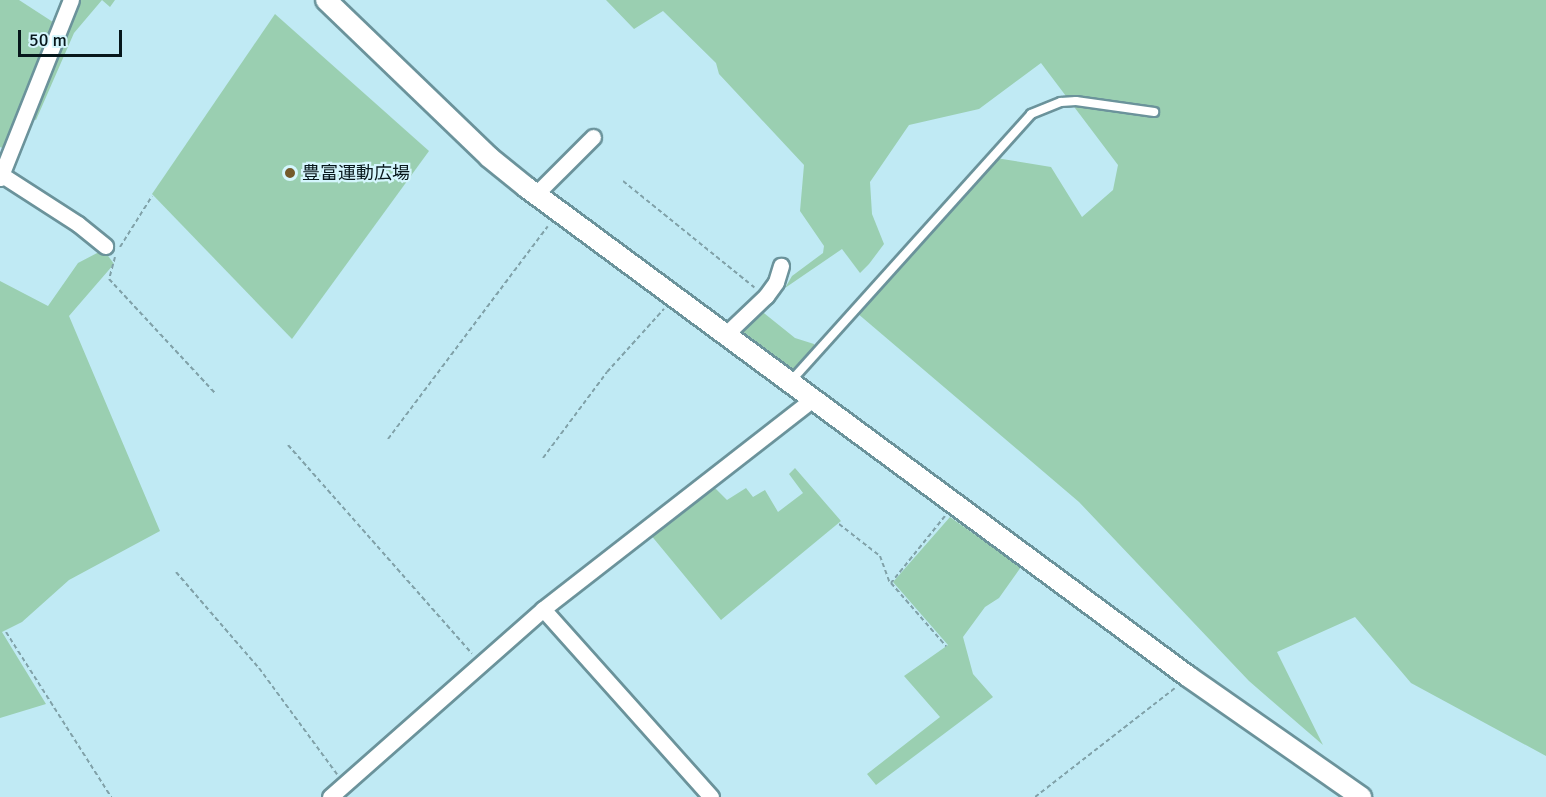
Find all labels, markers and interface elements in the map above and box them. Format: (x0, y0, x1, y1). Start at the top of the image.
scale bar (21, 18, 124, 56)
text: 50 m (29, 29, 67, 51)
place label: 豊富運動広場 (302, 162, 410, 184)
marker: 豊富運動広場 (283, 166, 297, 180)

